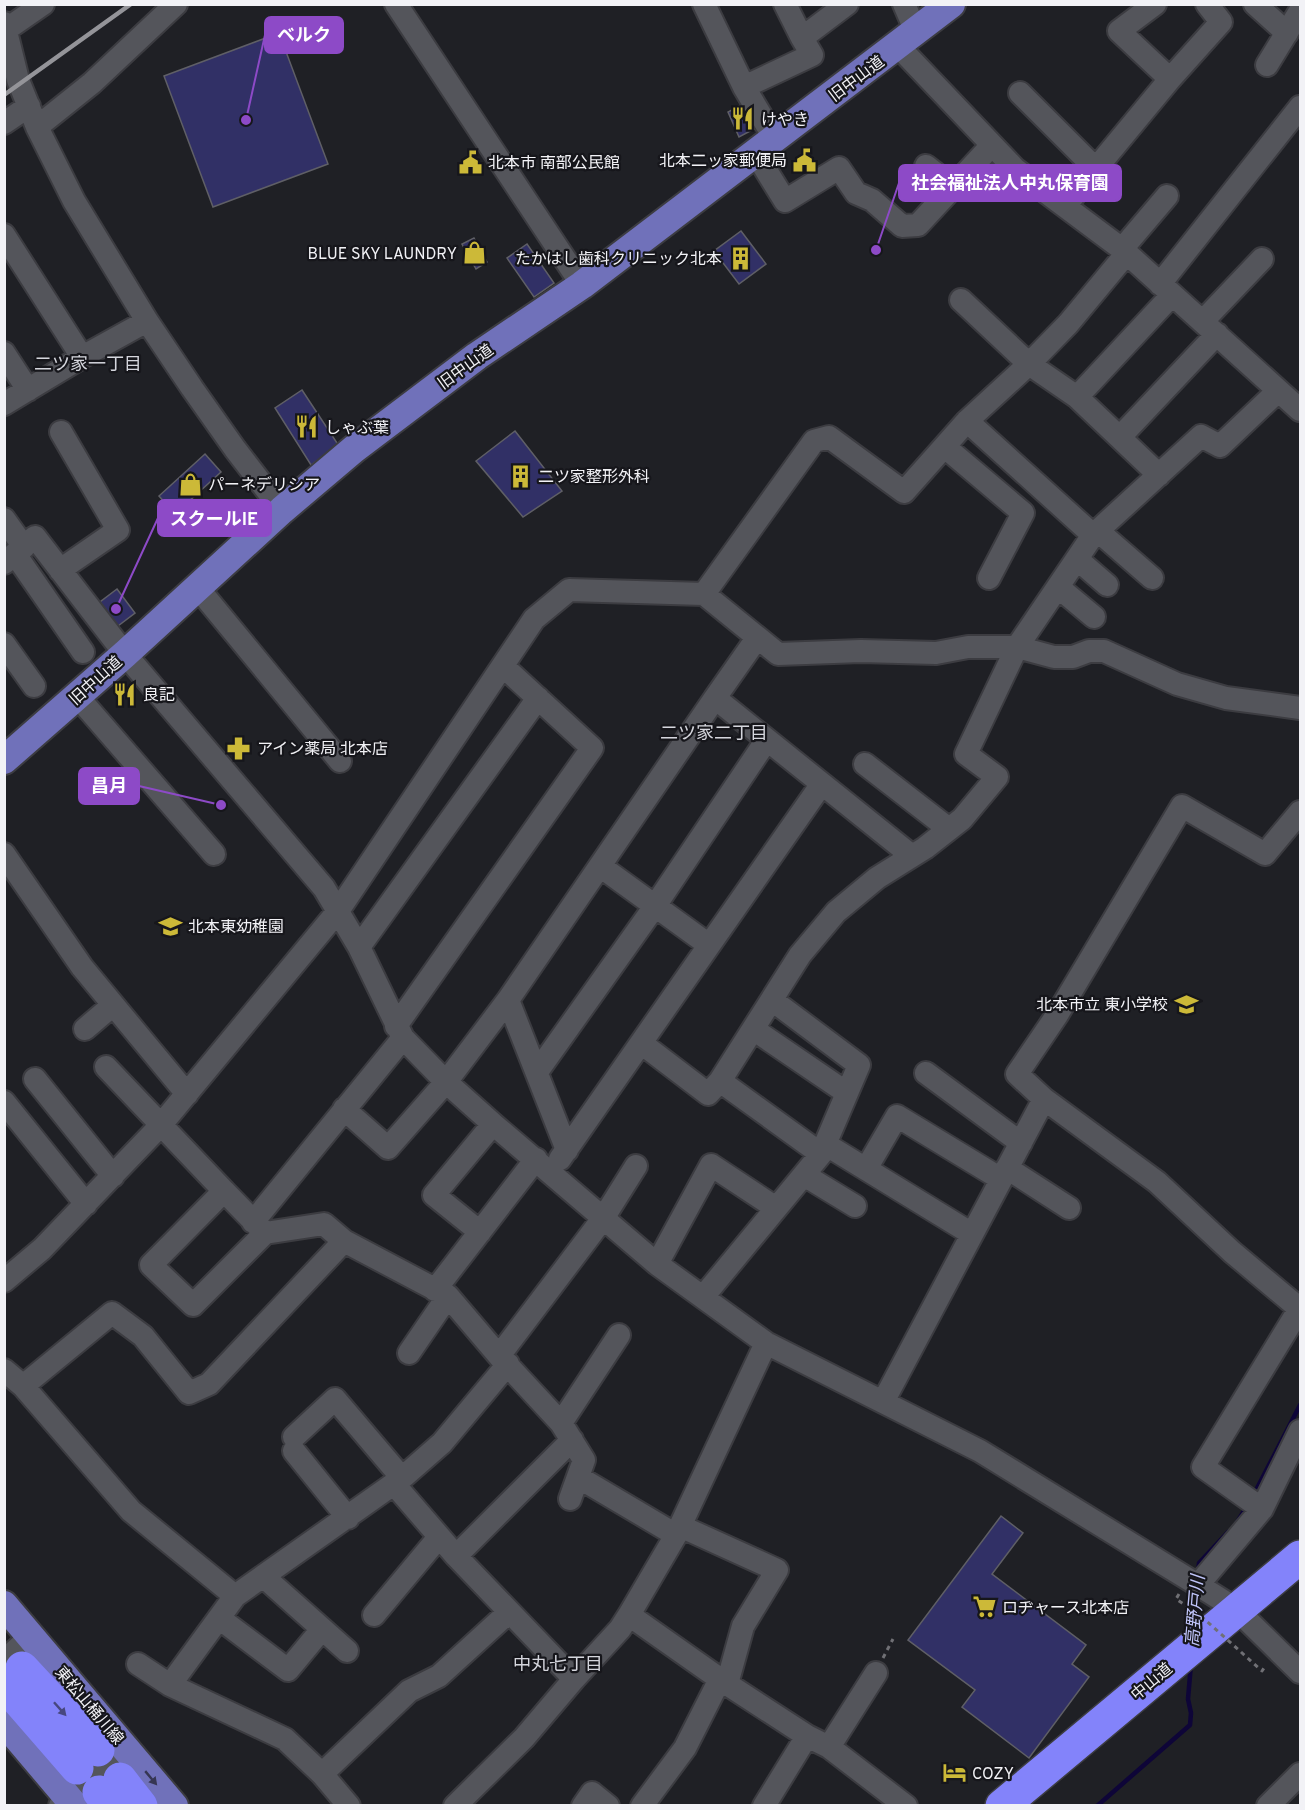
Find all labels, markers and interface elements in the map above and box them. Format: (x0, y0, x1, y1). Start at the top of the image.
callout: ベルク (265, 17, 343, 53)
text: ベルク (277, 25, 331, 48)
street label: 旧中山道 (826, 52, 889, 107)
restaurant icon: けやき (730, 106, 756, 132)
place label: けやき (761, 111, 809, 131)
public building icon: 北本二ッ家郵便局 (792, 147, 818, 173)
public building icon: 北本市 南部公民館 (457, 149, 483, 175)
place label: 北本二ッ家郵便局 (659, 152, 787, 172)
place label: 北本市 南部公民館 (488, 154, 620, 174)
callout: 社会福祉法人中丸保育園 (899, 165, 1121, 201)
text: 社会福祉法人中丸保育園 (911, 173, 1109, 196)
shop icon: BLUE SKY LAUNDRY (462, 240, 488, 266)
place label: BLUE SKY LAUNDRY (308, 245, 457, 265)
building icon: たかはし歯科クリニック北本 (727, 245, 753, 271)
place label: たかはし歯科クリニック北本 (515, 250, 722, 270)
street label: 旧中山道 (434, 341, 498, 395)
district label: 二ツ家一丁目 (34, 354, 142, 377)
restaurant icon: しゃぶ葉 (294, 414, 320, 440)
place label: しゃぶ葉 (325, 419, 389, 439)
building icon: 二ツ家整形外科 (507, 463, 533, 489)
place label: 二ツ家整形外科 (538, 468, 650, 488)
shop icon: パーネデリシア (177, 471, 203, 497)
place label: パーネデリシア (208, 476, 320, 496)
callout: スクールIE (158, 500, 271, 536)
text: スクールIE (170, 509, 258, 532)
street label: 旧中山道 (66, 653, 127, 710)
restaurant icon: 良記 (112, 681, 138, 707)
place label: 良記 (143, 686, 175, 706)
district label: 二ツ家二丁目 (660, 723, 768, 746)
pharmacy icon: アイン薬局 北本店 (226, 735, 252, 761)
place label: アイン薬局 北本店 (257, 740, 388, 760)
callout: 昌月 (79, 768, 139, 804)
text: 昌月 (91, 776, 127, 799)
school or university icon: 北本東幼稚園 (157, 913, 183, 939)
place label: 北本東幼稚園 (188, 918, 284, 938)
school or university icon: 北本市立 東小学校 (1173, 991, 1199, 1017)
place label: 北本市立 東小学校 (1036, 996, 1168, 1016)
water label: 高野戸川 (1182, 1572, 1211, 1648)
supermarket icon: ロヂャース北本店 (971, 1594, 997, 1620)
place label: ロヂャース北本店 (1002, 1599, 1129, 1619)
district label: 中丸七丁目 (513, 1654, 603, 1677)
street label: 中山道 (1127, 1659, 1177, 1706)
street label: 東松山桶川線 (50, 1663, 127, 1749)
one-way arrow (53, 1701, 66, 1716)
hotel icon: COZY (941, 1760, 967, 1786)
place label: COZY (972, 1765, 1014, 1785)
one-way arrow (145, 1770, 158, 1786)

